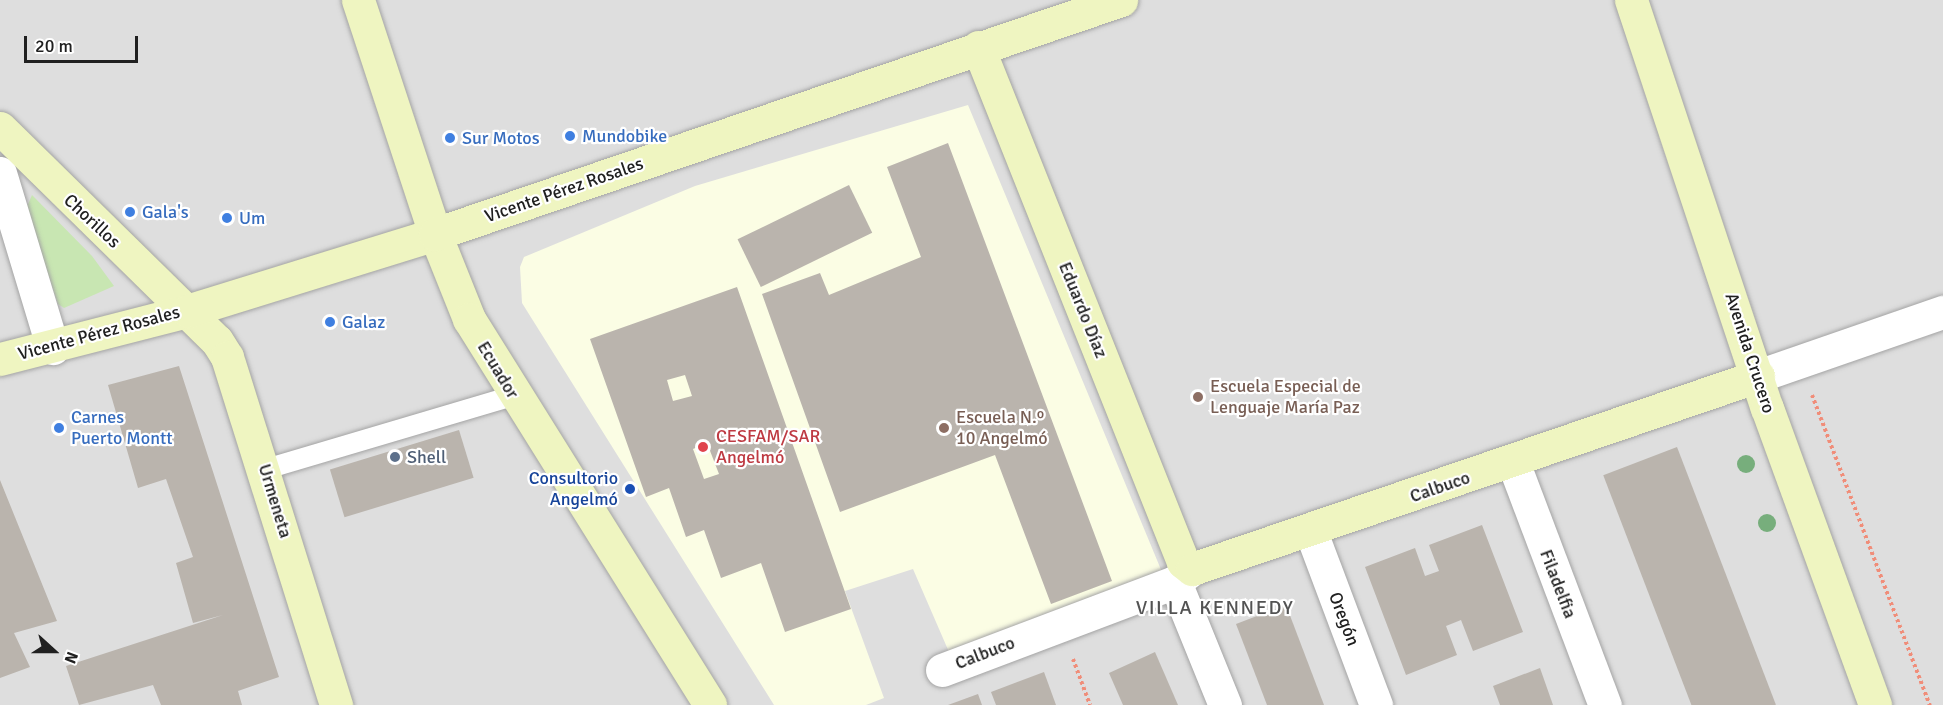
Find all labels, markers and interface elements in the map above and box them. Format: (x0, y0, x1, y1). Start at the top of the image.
scale bar (27, 24, 141, 62)
text: 20 m (35, 35, 73, 57)
place label: Mundobike (582, 125, 667, 147)
place label: Sur Motos (462, 127, 540, 149)
marker: Mundobike (563, 129, 577, 143)
marker: Sur Motos (443, 131, 457, 145)
street label: Vicente Pérez Rosales (482, 153, 646, 227)
street label: Chorillos (59, 189, 125, 253)
place label: Gala's (142, 201, 189, 223)
marker: Gala's (123, 205, 137, 219)
place label: Um (239, 207, 265, 229)
marker: Um (220, 211, 234, 225)
street label: Eduardo Díaz (1054, 259, 1112, 361)
street label: Avenida Crucero (1720, 290, 1780, 416)
street label: Vicente Pérez Rosales (16, 301, 182, 365)
place label: Galaz (342, 311, 385, 333)
marker: Galaz (323, 315, 337, 329)
street label: Ecuador (473, 337, 523, 403)
place label: Escuela Especial de Lenguaje María Paz (1210, 376, 1361, 418)
marker: Escuela Especial de Lenguaje María Paz (1191, 390, 1205, 404)
place label: Carnes Puerto Montt (71, 407, 173, 450)
place label: Escuela N.º 10 Angelmó (956, 407, 1048, 450)
marker: Carnes Puerto Montt (52, 421, 66, 435)
marker: Escuela N.º 10 Angelmó (937, 421, 951, 435)
place label: CESFAM/SAR Angelmó (716, 426, 820, 468)
marker: CESFAM/SAR Angelmó (694, 438, 712, 456)
place label: Shell (407, 446, 446, 468)
marker: Shell (388, 450, 402, 464)
street label: Urmeneta (254, 461, 296, 541)
street label: Calbuco (1407, 467, 1473, 507)
place label: Consultorio Angelmó (529, 468, 618, 510)
marker: Consultorio Angelmó (623, 482, 637, 496)
street label: Filadelfia (1535, 547, 1581, 621)
street label: Oregón (1324, 589, 1364, 649)
district label: VILLA KENNEDY (1136, 595, 1294, 619)
north arrow (24, 621, 84, 681)
street label: Calbuco (952, 632, 1018, 674)
text: N (59, 649, 82, 666)

